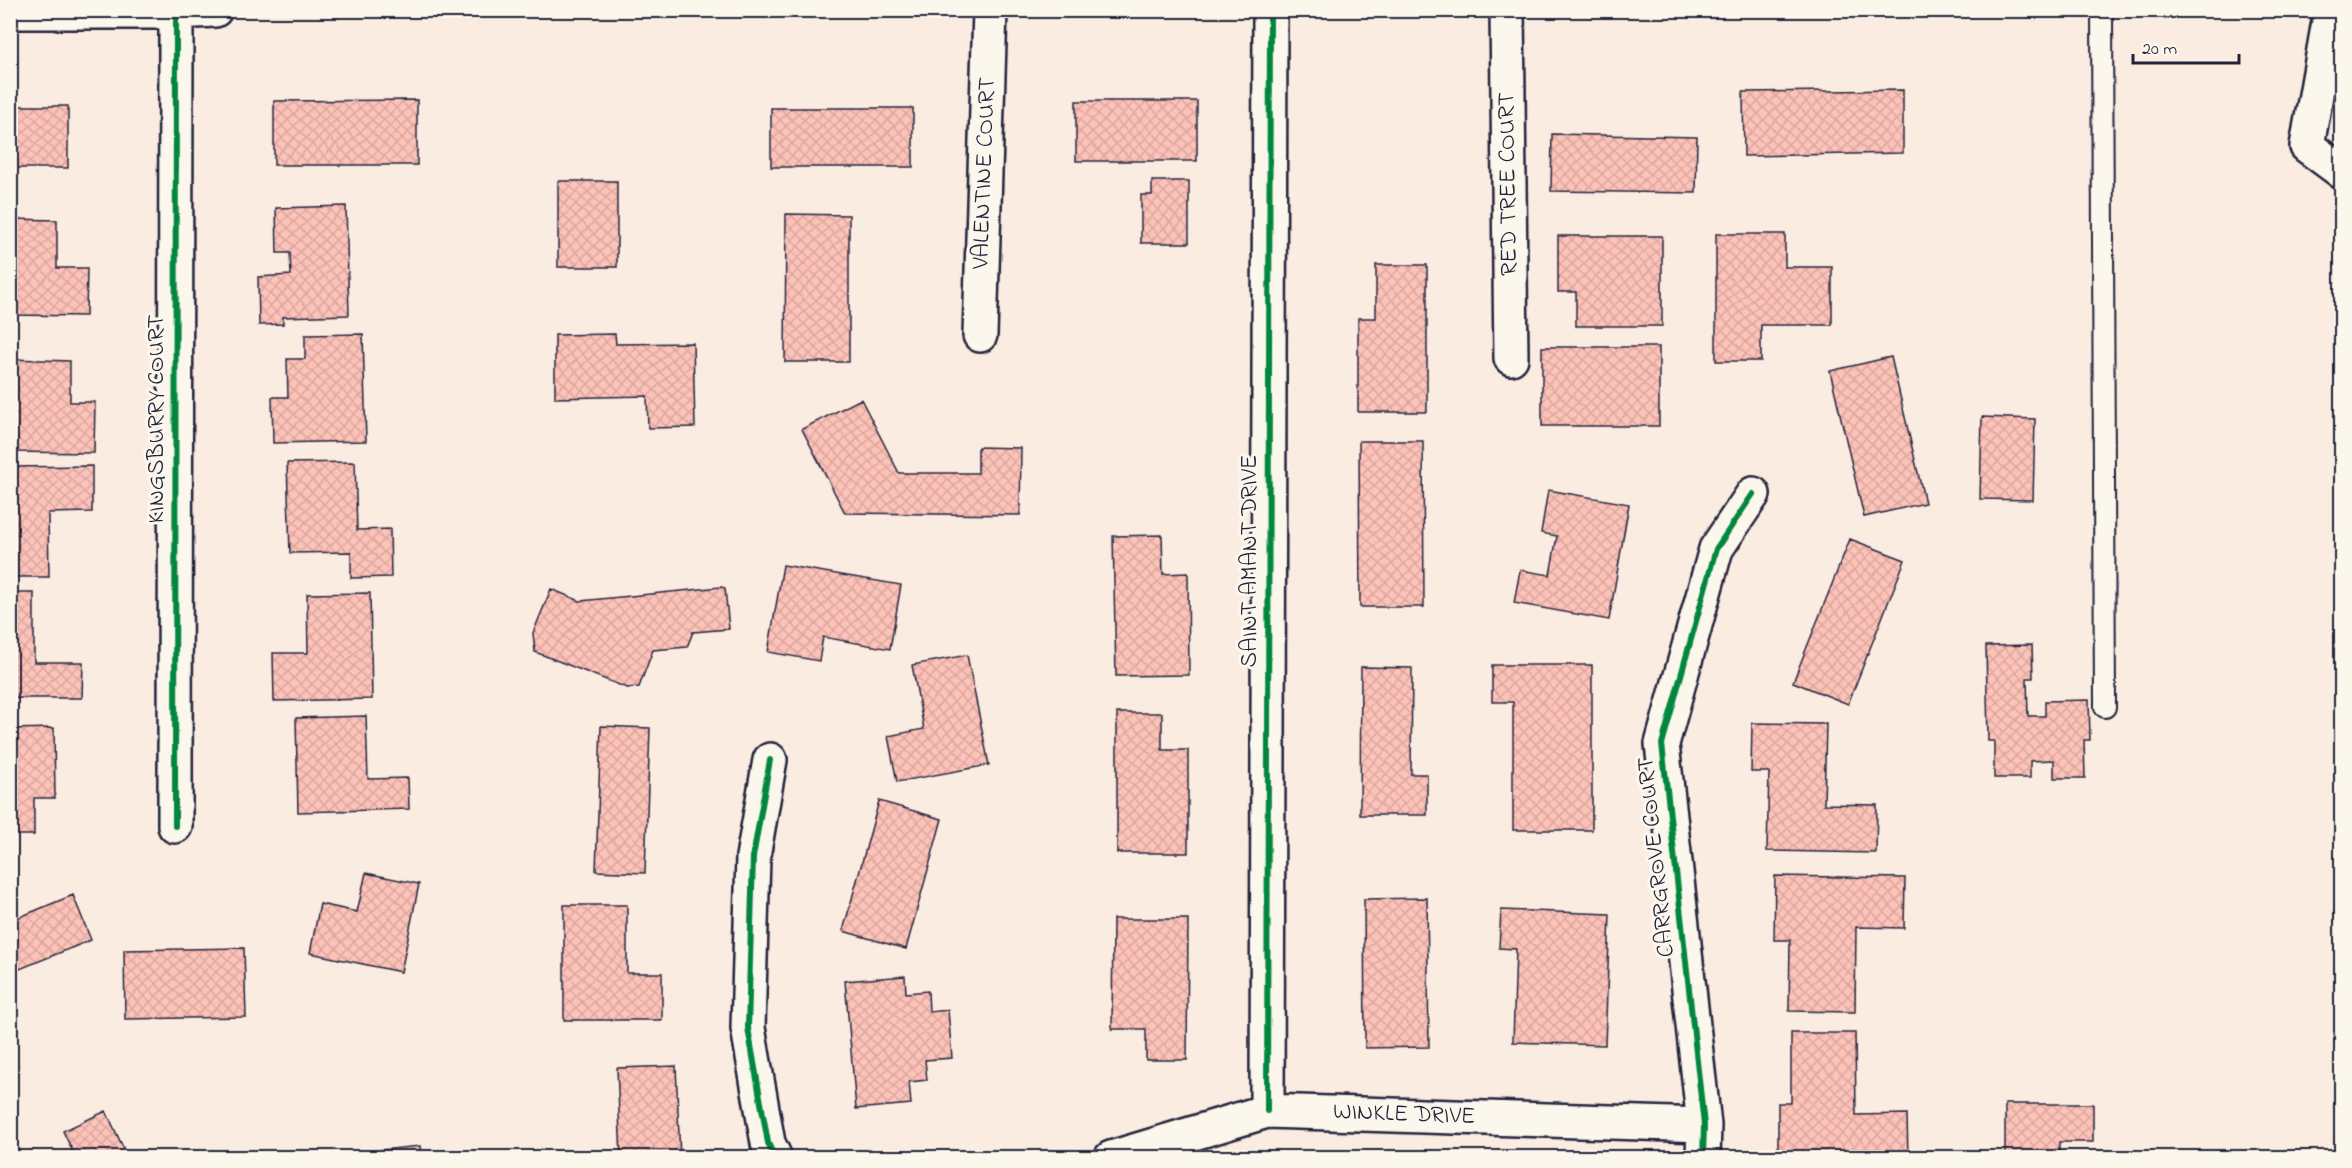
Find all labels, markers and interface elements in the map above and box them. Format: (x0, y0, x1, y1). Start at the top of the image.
scale bar (2133, 27, 2240, 65)
text: 20 m (2142, 37, 2177, 63)
street label: VALENTINE COURT (964, 76, 1006, 271)
street label: RED TREE COURT (1490, 91, 1528, 276)
street label: KINGSBURRY COURT (140, 314, 175, 524)
street label: SAINT AMANT DRIVE (1233, 455, 1268, 667)
street label: CARRGROVE COURT (1629, 755, 1685, 959)
street label: WINKLE DRIVE (1332, 1095, 1476, 1135)

